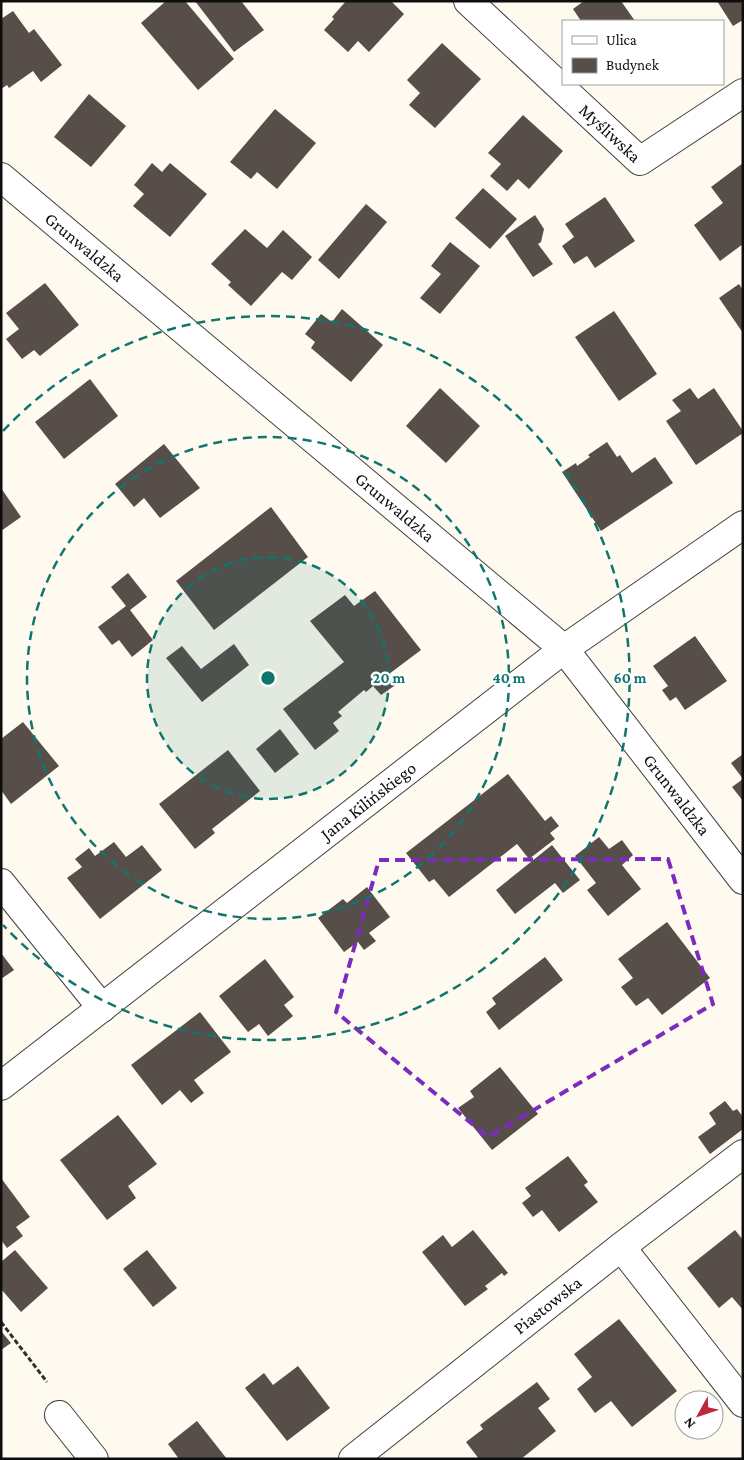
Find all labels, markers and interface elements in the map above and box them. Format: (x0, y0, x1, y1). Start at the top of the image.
legend (562, 20, 724, 85)
text: Ulica (606, 32, 637, 48)
text: Budynek (606, 57, 660, 74)
street label: Myśliwska (575, 100, 645, 167)
street label: Grunwaldzka (41, 208, 128, 286)
street label: Grunwaldzka (351, 468, 439, 546)
centre of rings (259, 669, 277, 687)
text: 20 m (373, 670, 405, 686)
text: 40 m (493, 670, 526, 686)
text: 60 m (614, 670, 647, 686)
street label: Grunwaldzka (639, 750, 715, 839)
street label: Jana Kilińskiego (315, 758, 420, 845)
street label: Piastowska (510, 1272, 585, 1338)
north arrow (674, 1390, 724, 1440)
text: N (680, 1414, 698, 1432)

